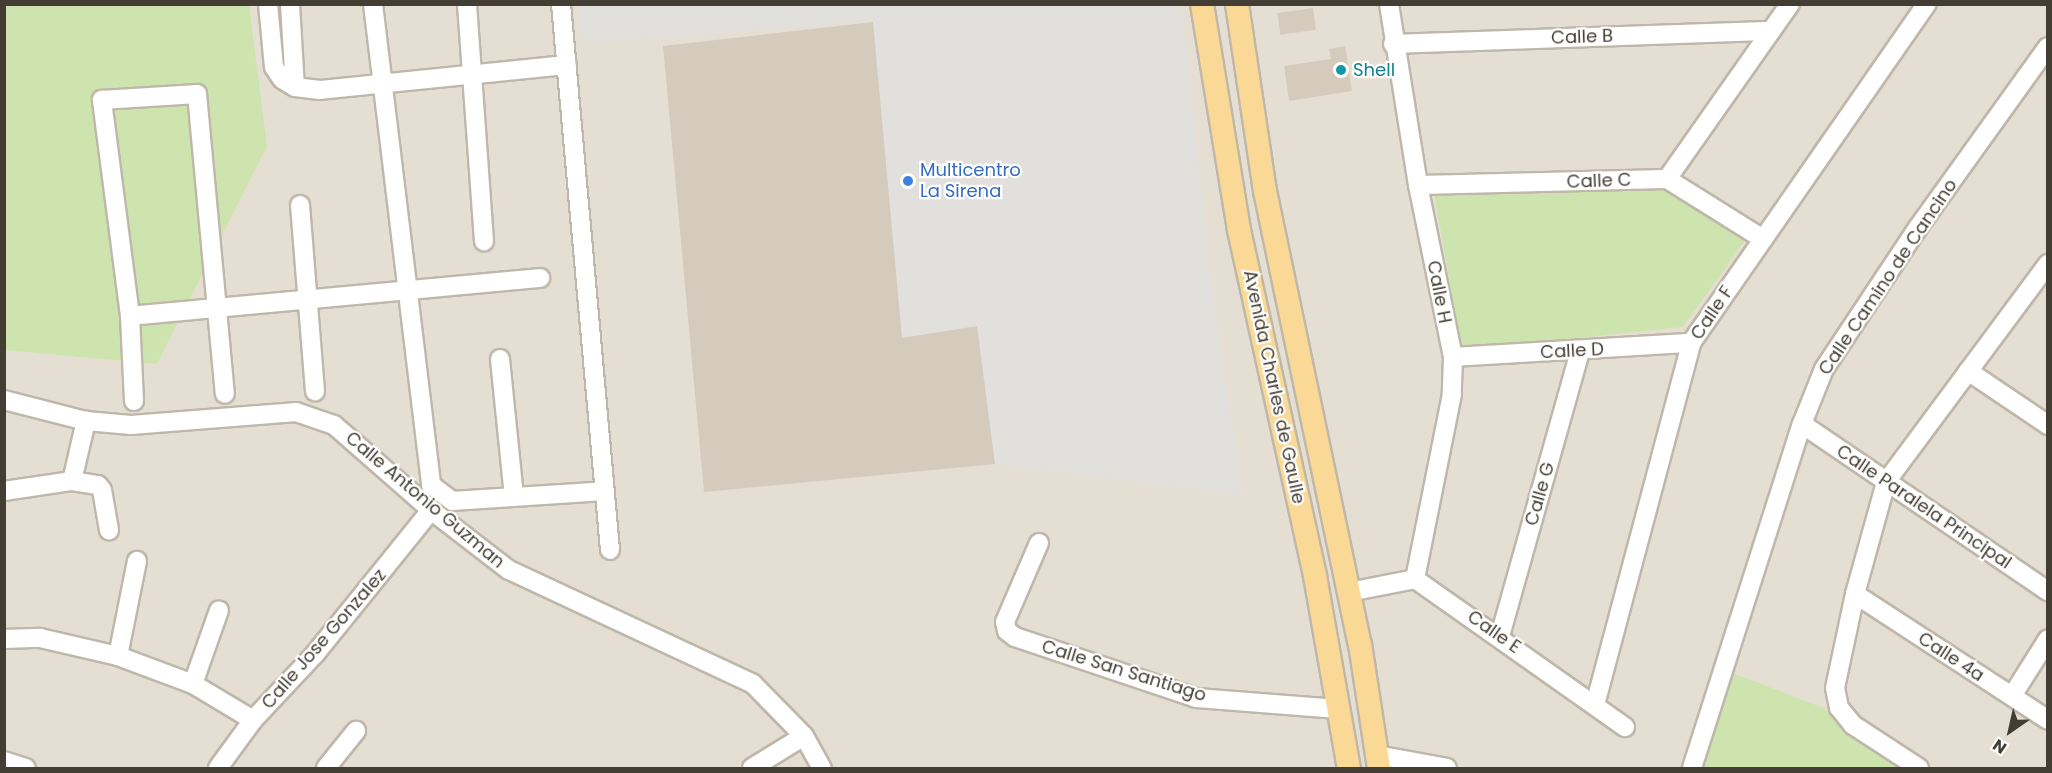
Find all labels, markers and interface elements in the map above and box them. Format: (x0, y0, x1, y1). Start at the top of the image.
street label: Calle B (1551, 25, 1613, 49)
place label: Shell (1353, 59, 1395, 81)
marker: Shell (1334, 63, 1348, 77)
place label: Multicentro La Sirena (920, 160, 1021, 202)
street label: Calle C (1566, 169, 1632, 193)
marker: Multicentro La Sirena (901, 174, 915, 188)
street label: Calle Camino de Cancino (1814, 175, 1962, 379)
street label: Calle H (1422, 259, 1456, 325)
street label: Avenida Charles de Gaulle (1239, 268, 1309, 506)
street label: Calle F (1686, 282, 1738, 344)
street label: Calle D (1540, 339, 1604, 363)
street label: Calle Antonio Guzman (341, 427, 509, 573)
street label: Calle Paralela Principal (1832, 440, 2016, 574)
street label: Calle G (1521, 460, 1559, 528)
street label: Calle Jose Gonzalez (257, 565, 391, 713)
street label: Calle E (1463, 606, 1525, 658)
street label: Calle 4a (1914, 628, 1988, 686)
street label: Calle San Santiago (1039, 636, 1209, 706)
north arrow (1980, 701, 2040, 761)
text: N (1988, 733, 2011, 759)

